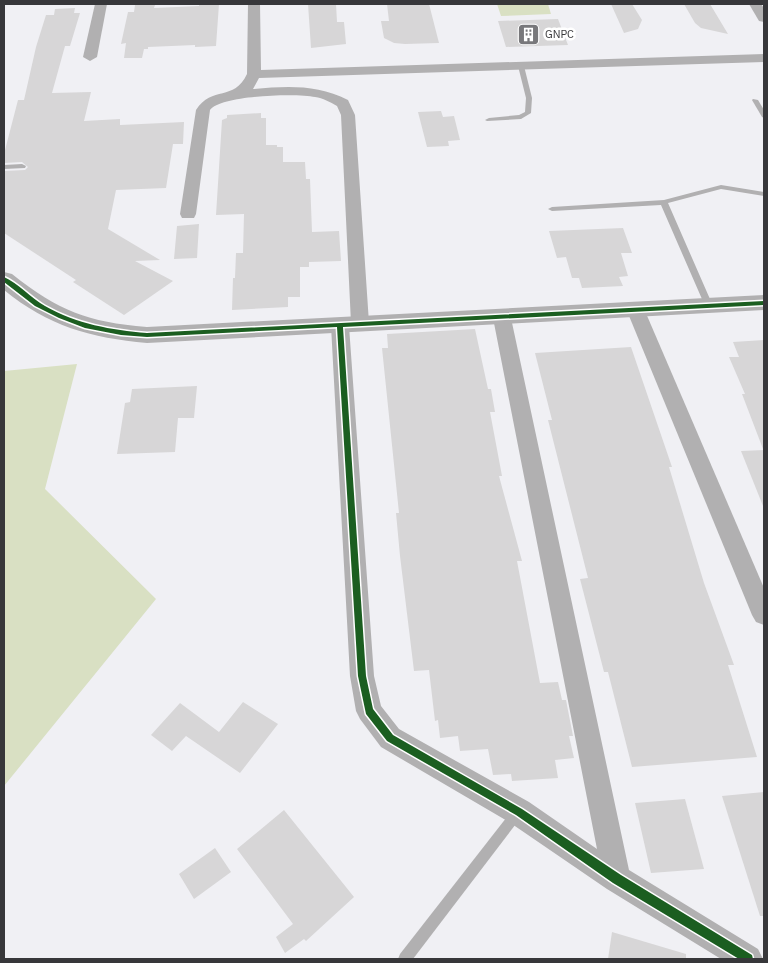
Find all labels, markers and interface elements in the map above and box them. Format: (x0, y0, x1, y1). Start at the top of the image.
building icon: GNPC (517, 22, 541, 46)
place label: GNPC (545, 27, 574, 41)

